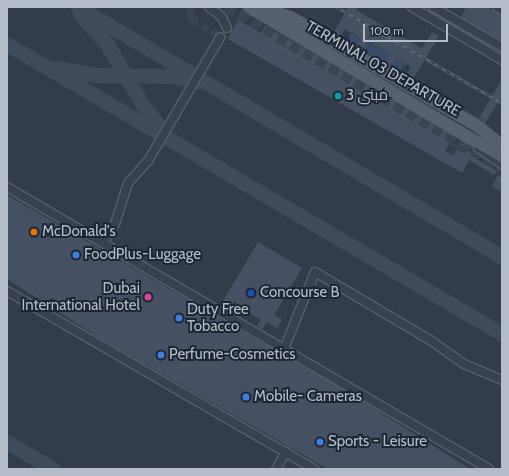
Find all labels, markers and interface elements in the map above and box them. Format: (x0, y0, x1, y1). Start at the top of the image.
scale bar (365, 16, 450, 42)
street label: TERMINAL 03 DEPARTURE (303, 17, 463, 121)
text: 100 m (370, 23, 404, 38)
place label: مبنى 3 (346, 87, 388, 105)
marker: مبنى 3 (333, 91, 343, 101)
place label: McDonald's (42, 223, 116, 241)
marker: McDonald's (29, 227, 39, 237)
place label: FoodPlus-Luggage (84, 246, 201, 264)
marker: FoodPlus-Luggage (71, 250, 81, 260)
place label: Dubai International Hotel (21, 279, 140, 314)
place label: Concourse B (260, 284, 339, 302)
marker: Concourse B (245, 287, 257, 299)
marker: Dubai International Hotel (143, 292, 153, 302)
place label: Duty Free Tobacco (187, 300, 249, 335)
marker: Duty Free Tobacco (174, 313, 184, 323)
place label: Perfume-Cosmetics (169, 346, 295, 364)
marker: Perfume-Cosmetics (156, 350, 166, 360)
place label: Mobile- Cameras (254, 388, 362, 406)
marker: Mobile- Cameras (241, 392, 251, 402)
place label: Sports - Leisure (328, 433, 427, 451)
marker: Sports - Leisure (315, 437, 325, 447)

